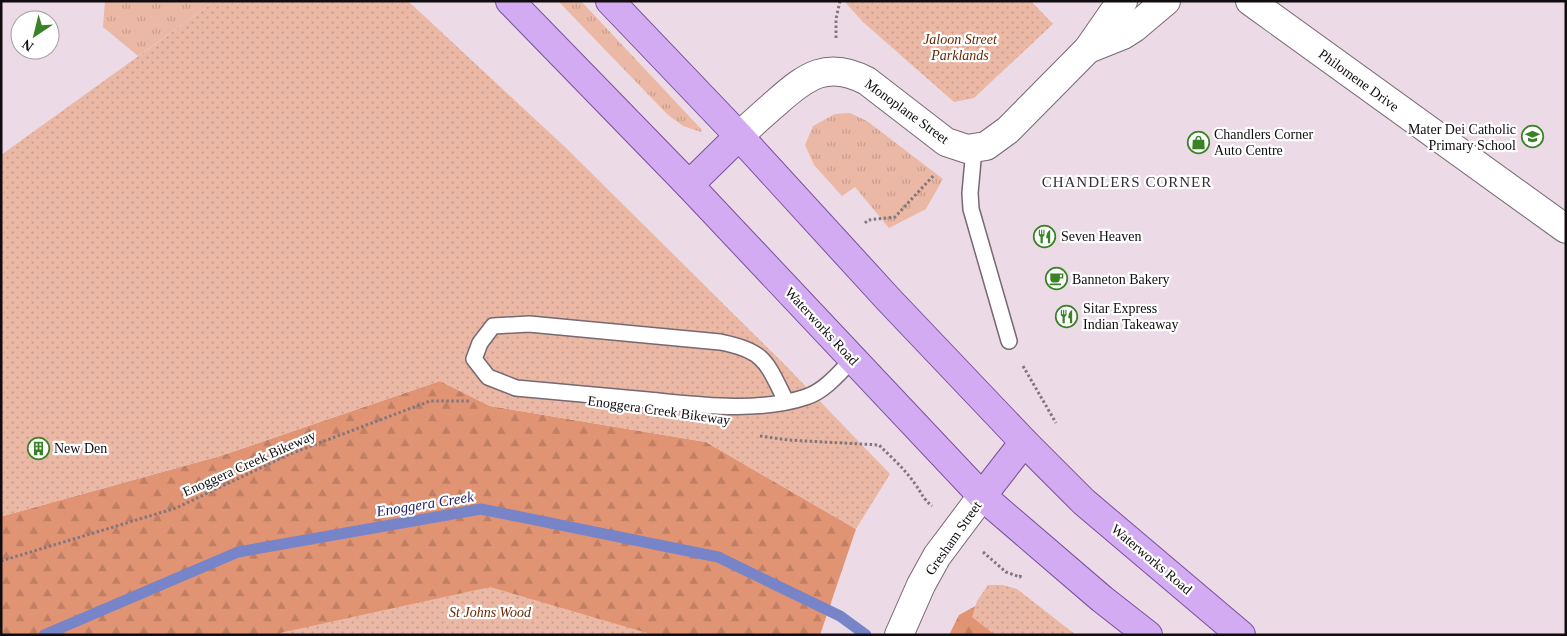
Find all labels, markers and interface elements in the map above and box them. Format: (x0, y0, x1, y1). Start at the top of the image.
north arrow (10, 10, 60, 60)
park label: Jaloon Street Parklands (923, 32, 998, 63)
text: N (19, 36, 36, 54)
street label: Philomene Drive (1316, 46, 1402, 114)
street label: Monoplane Street (862, 76, 952, 147)
place label: Mater Dei Catholic Primary School (1408, 122, 1516, 153)
school or university icon: Mater Dei Catholic Primary School (1520, 125, 1544, 149)
place label: Chandlers Corner Auto Centre (1214, 127, 1313, 158)
shop icon: Chandlers Corner Auto Centre (1186, 130, 1210, 154)
district label: CHANDLERS CORNER (1042, 174, 1212, 190)
restaurant icon: Seven Heaven (1033, 224, 1057, 248)
place label: Seven Heaven (1061, 229, 1141, 244)
cafe icon: Banneton Bakery (1044, 267, 1068, 291)
place label: Banneton Bakery (1072, 272, 1170, 287)
street label: Waterworks Road (782, 285, 861, 368)
place label: Sitar Express Indian Takeaway (1083, 301, 1179, 332)
restaurant icon: Sitar Express Indian Takeaway (1055, 304, 1079, 328)
street label: Enoggera Creek Bikeway (587, 393, 731, 428)
street label: Enoggera Creek Bikeway (180, 427, 318, 500)
building icon: New Den (26, 436, 50, 460)
place label: New Den (54, 441, 107, 456)
water label: Enoggera Creek (374, 488, 475, 520)
street label: Gresham Street (922, 498, 984, 578)
street label: Waterworks Road (1108, 521, 1195, 597)
park label: St Johns Wood (449, 605, 532, 620)

